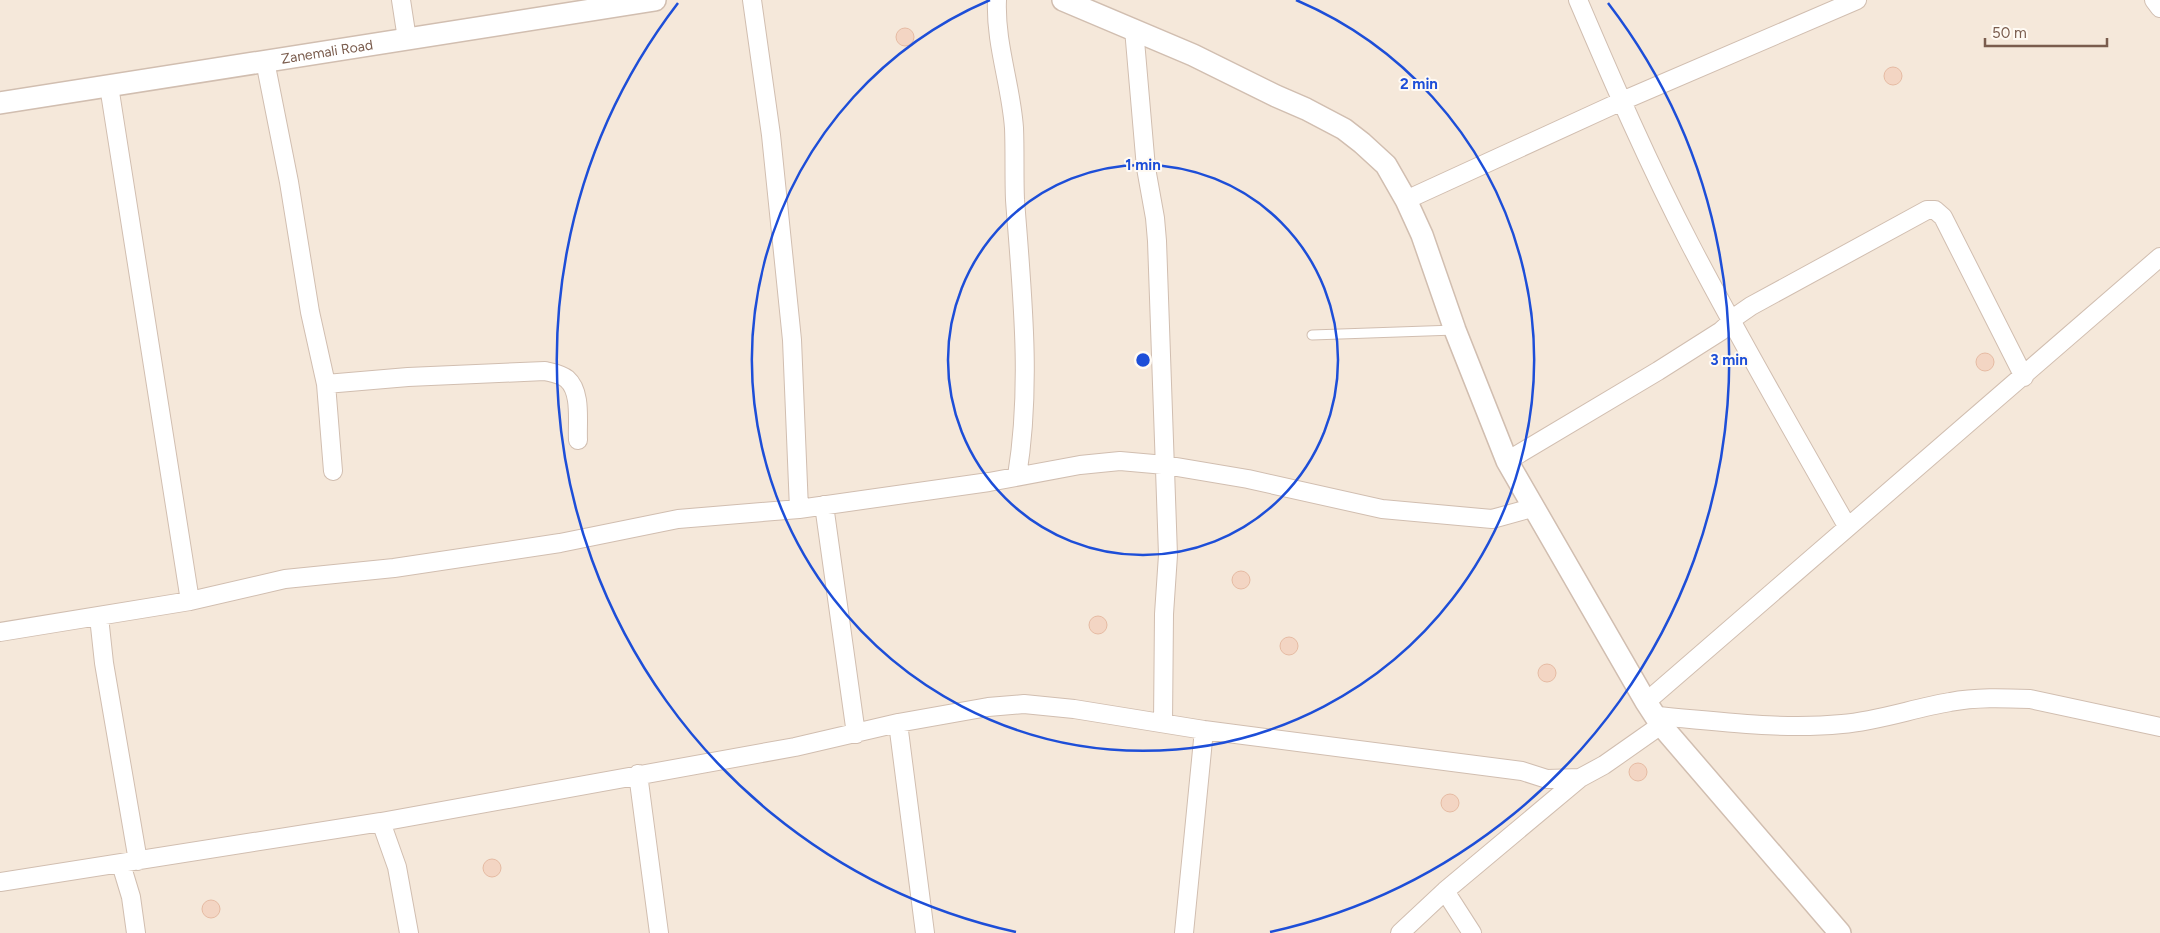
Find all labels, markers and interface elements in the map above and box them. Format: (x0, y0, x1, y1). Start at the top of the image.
scale bar (1985, 15, 2108, 47)
text: 50 m (1992, 24, 2027, 42)
street label: Zanemali Road (280, 36, 374, 67)
text: 2 min (1400, 75, 1438, 93)
text: 1 min (1125, 156, 1161, 174)
centre of rings (1134, 351, 1152, 369)
text: 3 min (1710, 351, 1748, 369)

